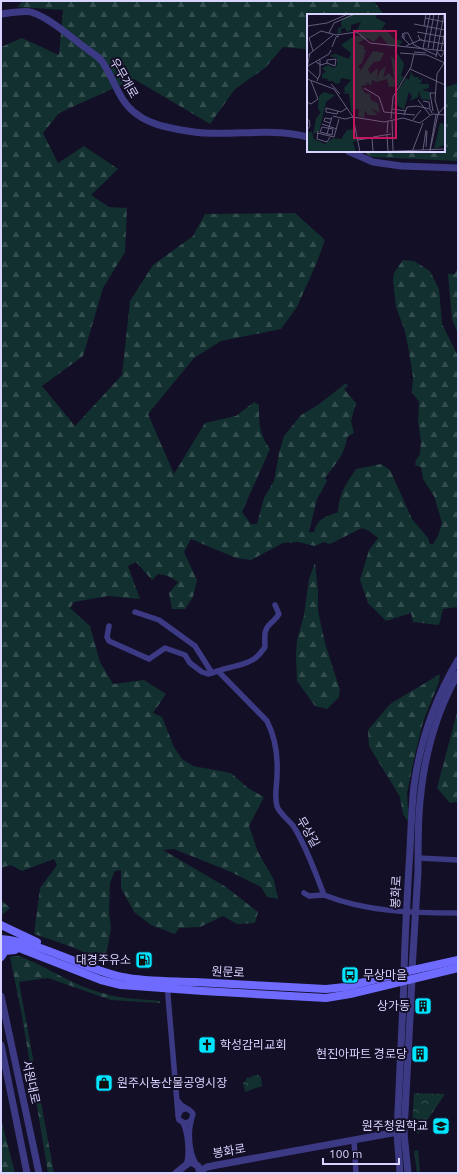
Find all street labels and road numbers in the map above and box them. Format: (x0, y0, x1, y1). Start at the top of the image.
street label: 우무개로 (108, 55, 141, 100)
street label: 무상길 (295, 814, 322, 849)
street label: 봉화로 (388, 875, 403, 909)
street label: 원문로 (211, 964, 245, 979)
street label: 서원대로 (21, 1059, 42, 1105)
street label: 봉화로 (211, 1141, 246, 1160)

